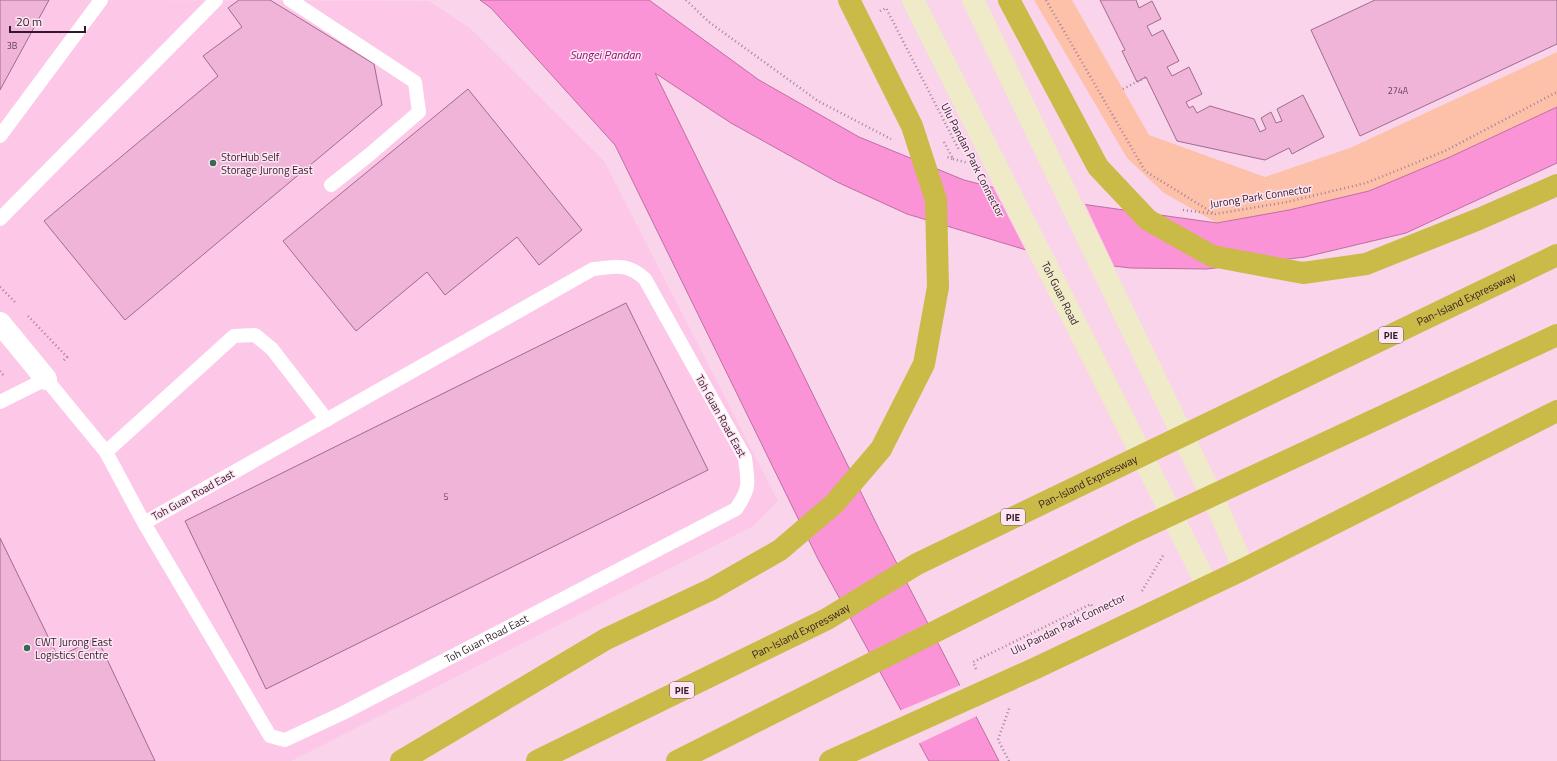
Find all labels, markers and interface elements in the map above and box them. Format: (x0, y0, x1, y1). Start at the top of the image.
scale bar (10, 8, 85, 34)
text: 20 m (16, 12, 42, 31)
house number: 3B (7, 39, 18, 52)
water label: Sungei Pandan (570, 45, 641, 64)
house number: 274A (1388, 84, 1409, 97)
street label: Ulu Pandan Park Connector (937, 100, 1009, 220)
place label: StorHub Self Storage Jurong East (221, 149, 313, 178)
marker: StorHub Self Storage Jurong East (208, 158, 218, 168)
street label: Jurong Park Connector (1209, 180, 1313, 212)
street label: Toh Guan Road (1038, 259, 1083, 328)
street label: Pan-Island Expressway (1414, 268, 1519, 330)
road number: PIE (1379, 327, 1403, 343)
street label: Toh Guan Road East (692, 372, 750, 460)
street label: Pan-Island Expressway (1036, 451, 1141, 512)
street label: Toh Guan Road East (149, 466, 237, 524)
house number: 5 (443, 490, 449, 503)
road number: PIE (1001, 509, 1025, 525)
street label: Ulu Pandan Park Connector (1008, 589, 1128, 659)
street label: Pan-Island Expressway (749, 599, 853, 663)
street label: Toh Guan Road East (442, 610, 531, 667)
place label: CWT Jurong East Logistics Centre (35, 634, 112, 663)
marker: CWT Jurong East Logistics Centre (22, 643, 32, 653)
road number: PIE (670, 682, 694, 698)

